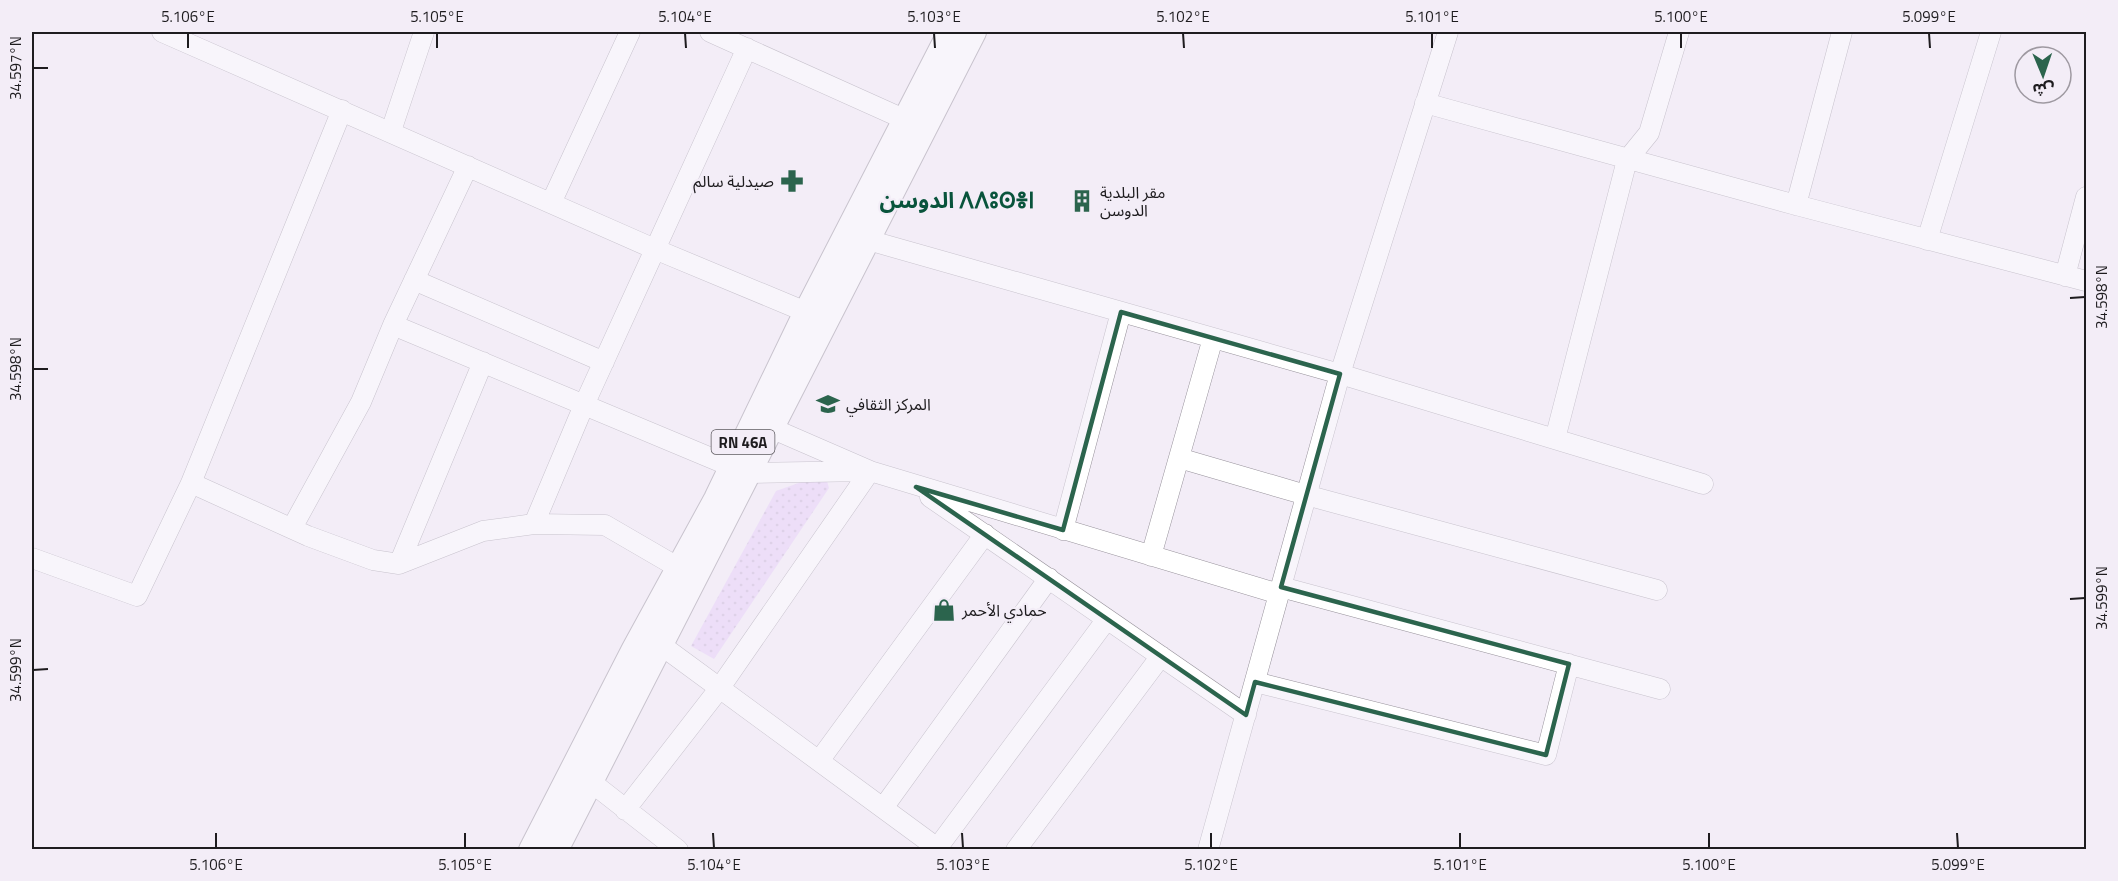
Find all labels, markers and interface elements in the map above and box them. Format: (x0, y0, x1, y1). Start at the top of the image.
text: 5.106°E (161, 5, 215, 28)
text: 5.105°E (410, 5, 464, 28)
text: 5.104°E (658, 5, 712, 28)
text: 5.103°E (907, 5, 961, 28)
text: 5.102°E (1156, 5, 1210, 28)
text: 5.101°E (1405, 5, 1459, 28)
text: 5.100°E (1654, 5, 1708, 28)
text: 5.099°E (1902, 5, 1956, 28)
text: 34.597°N (4, 36, 27, 100)
north arrow (2013, 45, 2073, 105)
text: ش (2032, 78, 2055, 102)
pharmacy icon: صيدلية سالم (779, 168, 805, 194)
place label: صيدلية سالم (693, 169, 774, 194)
place label: مقر البلدية الدوسن (1100, 180, 1166, 222)
district label: الدوسن ⴷⴷⵓⵙⴻⵏ (880, 183, 1034, 217)
building icon: مقر البلدية الدوسن (1069, 188, 1095, 214)
text: 34.598°N (2090, 265, 2113, 329)
text: 34.598°N (4, 337, 27, 401)
school or university icon: المركز الثقافي (815, 391, 841, 417)
place label: المركز الثقافي (846, 392, 931, 417)
road number: RN 46A (712, 430, 774, 454)
text: 34.599°N (2090, 566, 2113, 630)
shop icon: حمادي الأحمر (931, 597, 957, 623)
place label: حمادي الأحمر (961, 598, 1047, 623)
text: 34.599°N (4, 638, 27, 702)
text: 5.106°E (189, 853, 243, 876)
text: 5.105°E (438, 853, 492, 876)
text: 5.104°E (687, 853, 741, 876)
text: 5.103°E (936, 853, 990, 876)
text: 5.102°E (1184, 853, 1238, 876)
text: 5.101°E (1433, 853, 1487, 876)
text: 5.100°E (1682, 853, 1736, 876)
text: 5.099°E (1931, 853, 1985, 876)

